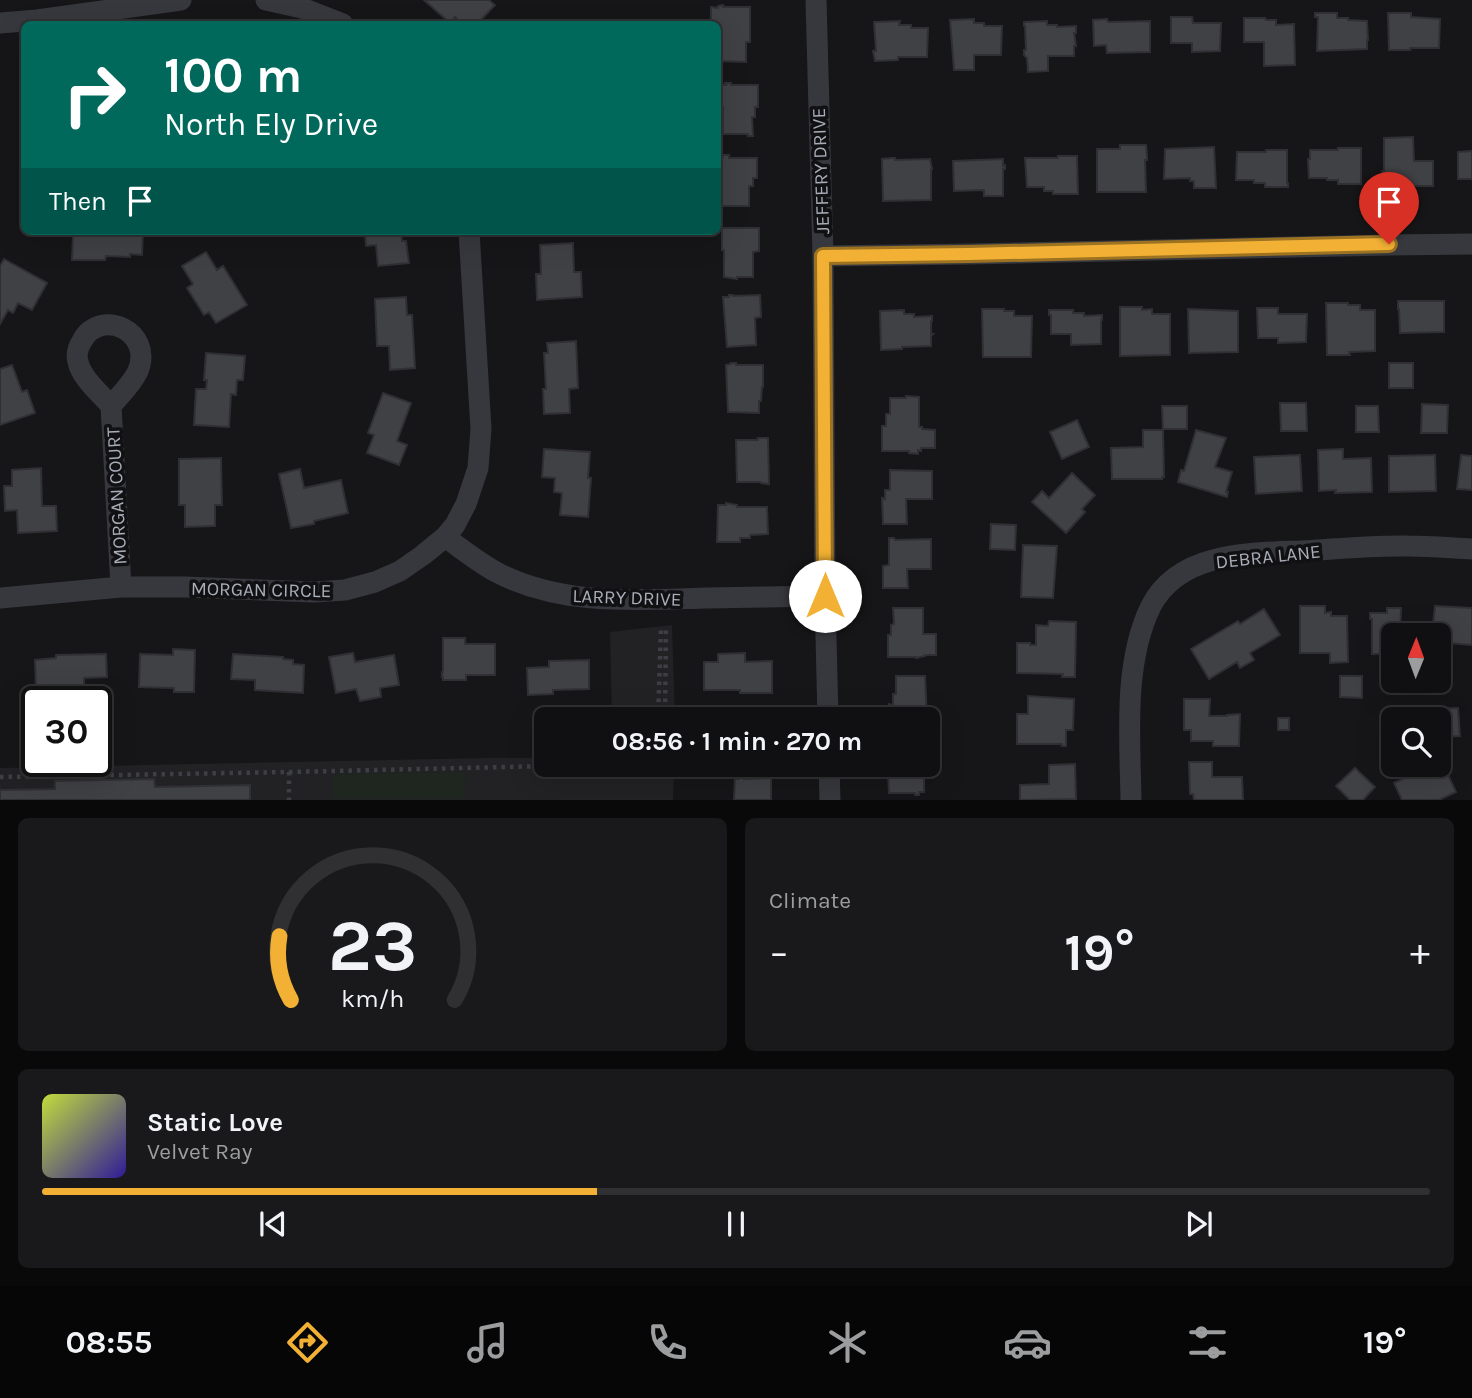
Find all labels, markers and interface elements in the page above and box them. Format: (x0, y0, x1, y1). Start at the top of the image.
text: 100 m (164, 47, 302, 104)
icon: right (49, 49, 140, 140)
text: North Ely Drive (164, 106, 378, 143)
street label: JEFFERY DRIVE (808, 107, 834, 234)
pin (1359, 172, 1419, 244)
icon: arrive (121, 182, 159, 220)
icon: arrive (1370, 183, 1408, 221)
text: Then (49, 186, 107, 217)
street label: MORGAN COURT (102, 426, 132, 565)
street label: DEBRA LANE (1214, 541, 1322, 573)
position arrow (788, 559, 862, 633)
street label: MORGAN CIRCLE (191, 578, 331, 602)
street label: LARRY DRIVE (572, 585, 682, 611)
north arrow (1381, 623, 1451, 693)
map controls (1381, 623, 1451, 777)
speed limit sign: 30 (21, 686, 112, 777)
button: search (1381, 707, 1451, 777)
text: 08:56 · 1 min · 270 m (612, 726, 862, 757)
text: Climate (769, 887, 851, 914)
text: 23 (328, 904, 417, 989)
text: 19° (1064, 922, 1135, 983)
text: − (769, 930, 789, 975)
text: + (1410, 930, 1430, 975)
text: km/h (341, 984, 404, 1013)
text: Static Love (147, 1107, 283, 1138)
text: Velvet Ray (147, 1138, 252, 1165)
icon: previous (254, 1205, 292, 1243)
icon: pause (717, 1205, 755, 1243)
icon: next (1180, 1205, 1218, 1243)
icon: directions (283, 1318, 332, 1367)
icon: music (463, 1318, 512, 1367)
icon: phone (643, 1318, 692, 1367)
icon: climate (823, 1318, 872, 1367)
icon: car (1003, 1318, 1052, 1367)
icon: filters (1183, 1318, 1232, 1367)
text: 08:55 (65, 1324, 152, 1361)
text: 19° (1363, 1324, 1406, 1361)

